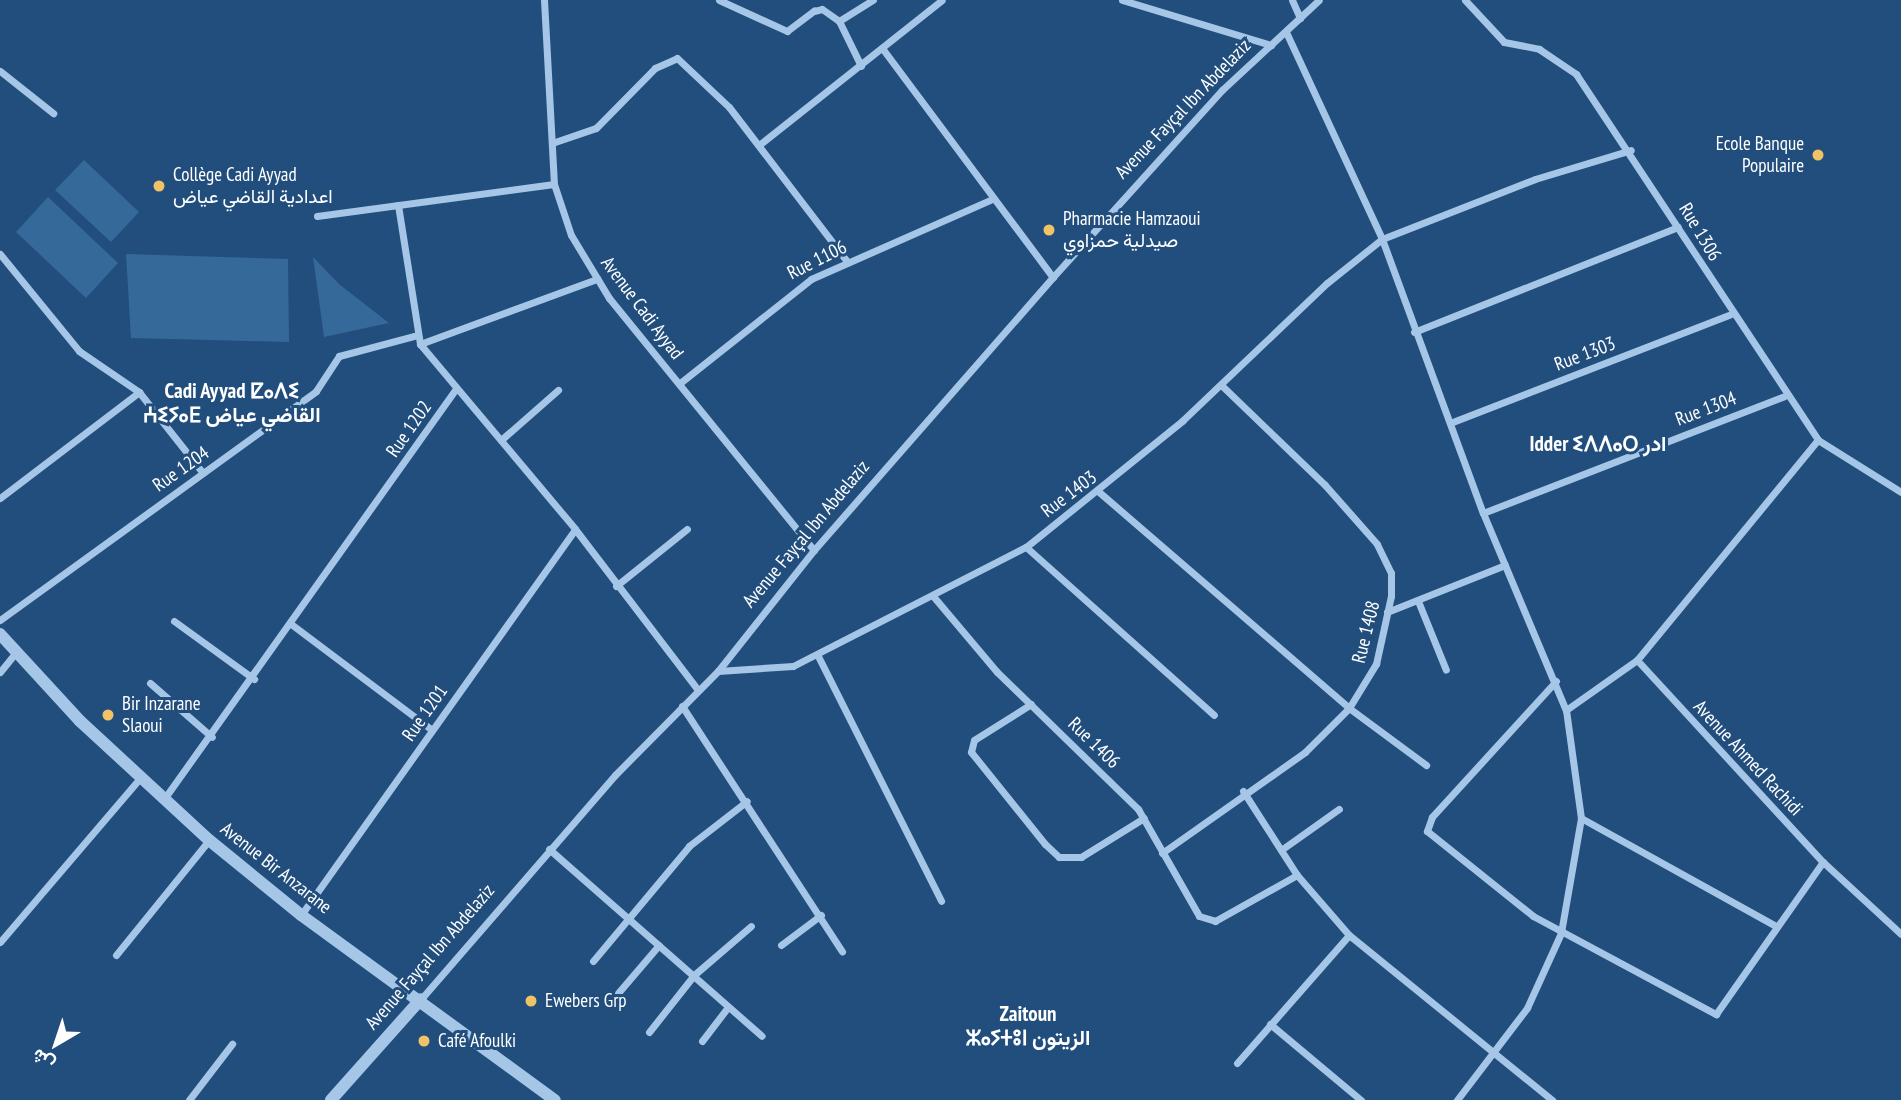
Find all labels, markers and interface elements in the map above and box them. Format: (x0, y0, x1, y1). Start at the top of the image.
street label: Avenue Fayçal Ibn Abdelaziz (1110, 34, 1256, 184)
place label: Ecole Banque Populaire (1716, 133, 1804, 177)
marker: Ecole Banque Populaire (1810, 147, 1826, 163)
place label: Collège Cadi Ayyad اعدادية القاضي عياض (173, 164, 333, 208)
marker: Collège Cadi Ayyad اعدادية القاضي عياض (151, 178, 167, 194)
street label: Rue 1306 (1674, 199, 1726, 265)
place label: Pharmacie Hamzaoui صيدلية حمزاوي (1063, 208, 1201, 252)
marker: Pharmacie Hamzaoui صيدلية حمزاوي (1041, 222, 1057, 238)
street label: Rue 1106 (784, 235, 850, 285)
street label: Avenue Cadi Ayyad (596, 252, 688, 364)
street label: Rue 1303 (1551, 332, 1619, 376)
district label: Cadi Ayyad ⵇⴰⴷⵉ ⵄⵉⵢⴰⴹ القاضي عياض (143, 378, 321, 428)
street label: Rue 1304 (1672, 387, 1740, 431)
street label: Rue 1202 (381, 396, 437, 462)
district label: Idder ⵉⴷⴷⴰⵔ ادر (1529, 431, 1667, 457)
street label: Rue 1204 (148, 441, 214, 497)
street label: Avenue Fayçal Ibn Abdelaziz (738, 456, 874, 612)
street label: Rue 1403 (1037, 466, 1101, 522)
street label: Rue 1408 (1347, 598, 1385, 666)
street label: Rue 1201 (397, 680, 453, 746)
place label: Bir Inzarane Slaoui (122, 693, 201, 737)
street label: Avenue Ahmed Rachidi (1688, 695, 1808, 821)
marker: Bir Inzarane Slaoui (100, 707, 116, 723)
street label: Rue 1406 (1063, 713, 1125, 773)
street label: Avenue Bir Anzarane (216, 817, 336, 919)
street label: Avenue Fayçal Ibn Abdelaziz (360, 879, 500, 1035)
place label: Ewebers Grp (545, 990, 627, 1012)
marker: Ewebers Grp (523, 993, 539, 1009)
district label: Zaitoun ⵣⴰⵢⵜⵓⵏ الزيتون (965, 1001, 1091, 1051)
north arrow (21, 1009, 91, 1079)
place label: Café Afoulki (438, 1030, 517, 1052)
marker: Café Afoulki (416, 1033, 432, 1049)
text: ش (26, 1044, 59, 1077)

